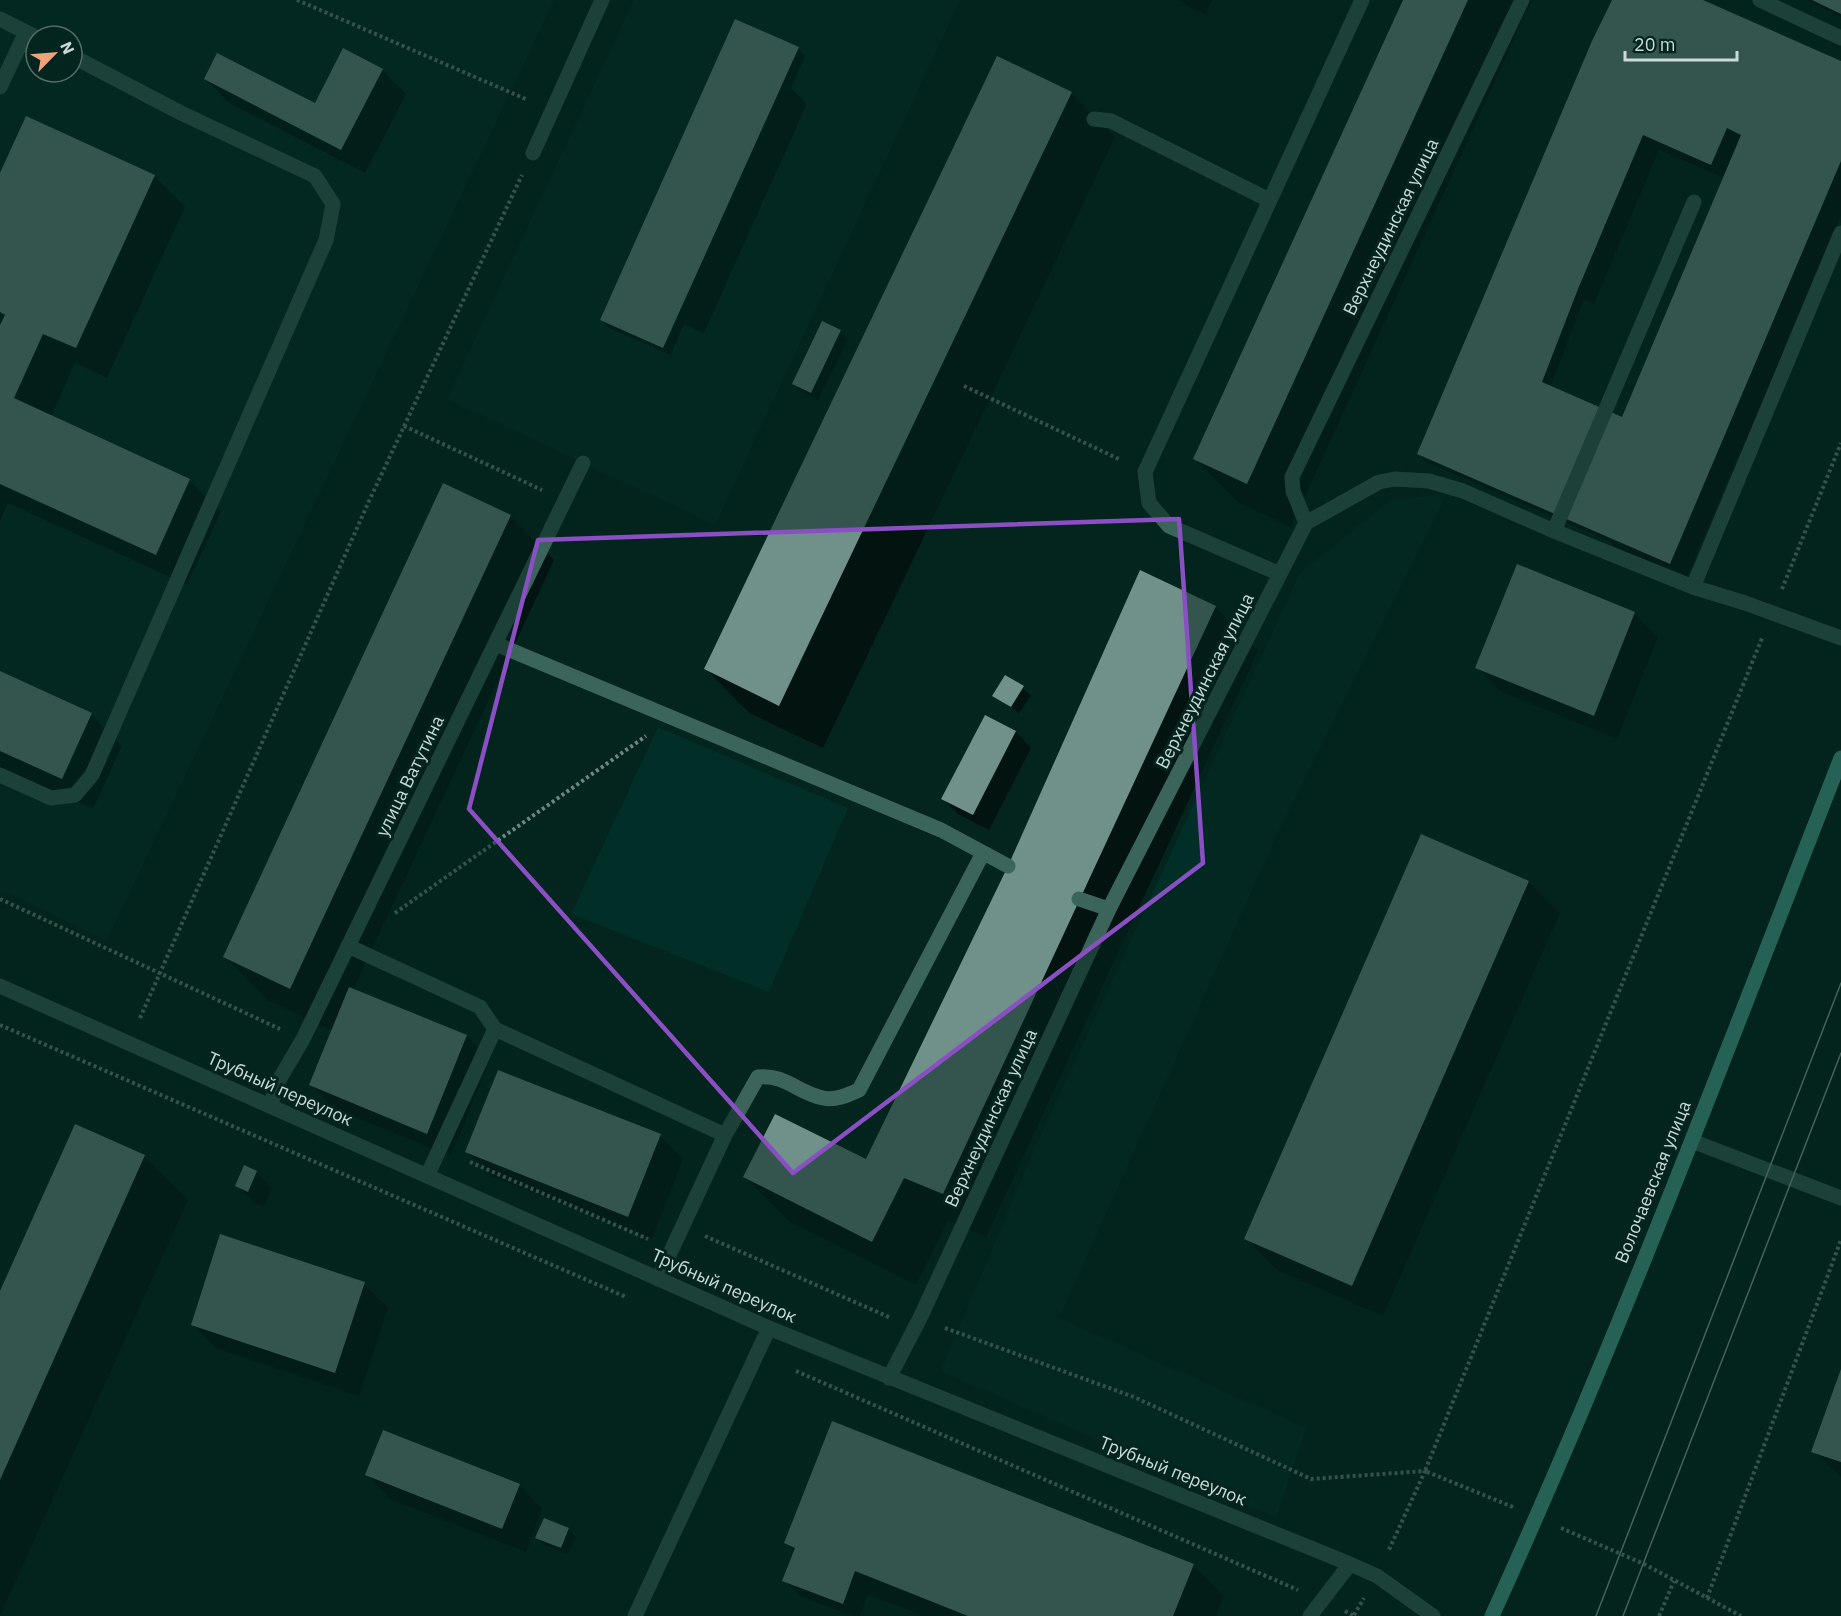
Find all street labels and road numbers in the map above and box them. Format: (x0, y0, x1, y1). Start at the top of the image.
street label: Верхнеудинская улица (1338, 134, 1444, 319)
street label: Верхнеудинская улица (1150, 589, 1259, 772)
street label: улица Ватутина (370, 711, 449, 840)
street label: Верхнеудинская улица (939, 1025, 1042, 1211)
street label: Трубный переулок (204, 1046, 357, 1131)
street label: Волочаевская улица (1609, 1097, 1696, 1266)
street label: Трубный переулок (648, 1243, 801, 1328)
street label: Трубный переулок (1096, 1431, 1250, 1511)

